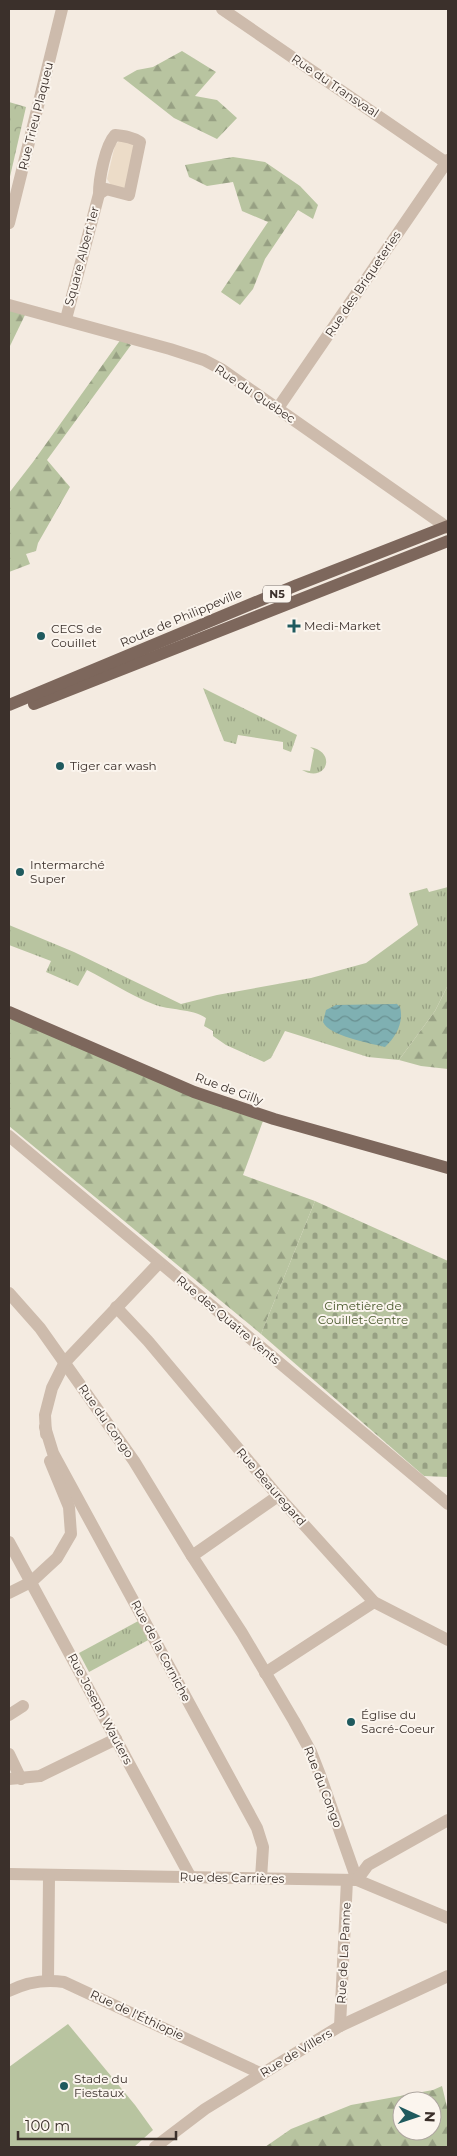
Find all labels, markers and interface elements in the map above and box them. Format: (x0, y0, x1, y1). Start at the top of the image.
street label: Rue du Transvaal (289, 51, 382, 120)
street label: Rue Trieu Plaqueu (15, 60, 56, 171)
street label: Square Albert 1er (61, 204, 102, 307)
street label: Rue des Briqueteries (321, 228, 404, 340)
street label: Rue du Québec (212, 361, 299, 426)
street label: Route de Philippeville (118, 585, 244, 650)
road number: N5 (263, 586, 291, 602)
place label: Medi-Market (304, 618, 381, 633)
marker: Medi-Market (288, 620, 300, 632)
place label: CECS de Couillet (51, 621, 102, 650)
marker: CECS de Couillet (35, 630, 47, 642)
place label: Tiger car wash (70, 758, 157, 773)
marker: Tiger car wash (54, 760, 66, 772)
place label: Intermarché Super (30, 857, 105, 886)
marker: Intermarché Super (14, 866, 26, 878)
street label: Rue de Gilly (193, 1069, 266, 1108)
street label: Rue des Quatre Vents (174, 1272, 283, 1367)
park label: Cimetière de Couillet-Centre (318, 1298, 408, 1327)
street label: Rue du Congo (76, 1381, 137, 1460)
street label: Rue Beauregard (233, 1445, 309, 1529)
street label: Rue de la Corniche (128, 1597, 195, 1704)
street label: Rue Joseph Wauters (65, 1651, 136, 1767)
place label: Église du Sacré-Coeur (361, 1707, 435, 1736)
marker: Église du Sacré-Coeur (345, 1716, 357, 1728)
street label: Rue du Congo (301, 1744, 346, 1830)
street label: Rue des Carrières (180, 1869, 285, 1886)
street label: Rue de La Panne (333, 1902, 354, 2004)
street label: Rue de l'Éthiopie (88, 1986, 186, 2043)
street label: Rue de Villers (257, 2025, 335, 2080)
place label: Stade du Fiestaux (74, 2071, 128, 2100)
marker: Stade du Fiestaux (58, 2080, 70, 2092)
north arrow (392, 2091, 442, 2141)
scale bar (18, 2108, 175, 2140)
text: N (421, 2111, 439, 2123)
text: 100 m (25, 2116, 70, 2135)

